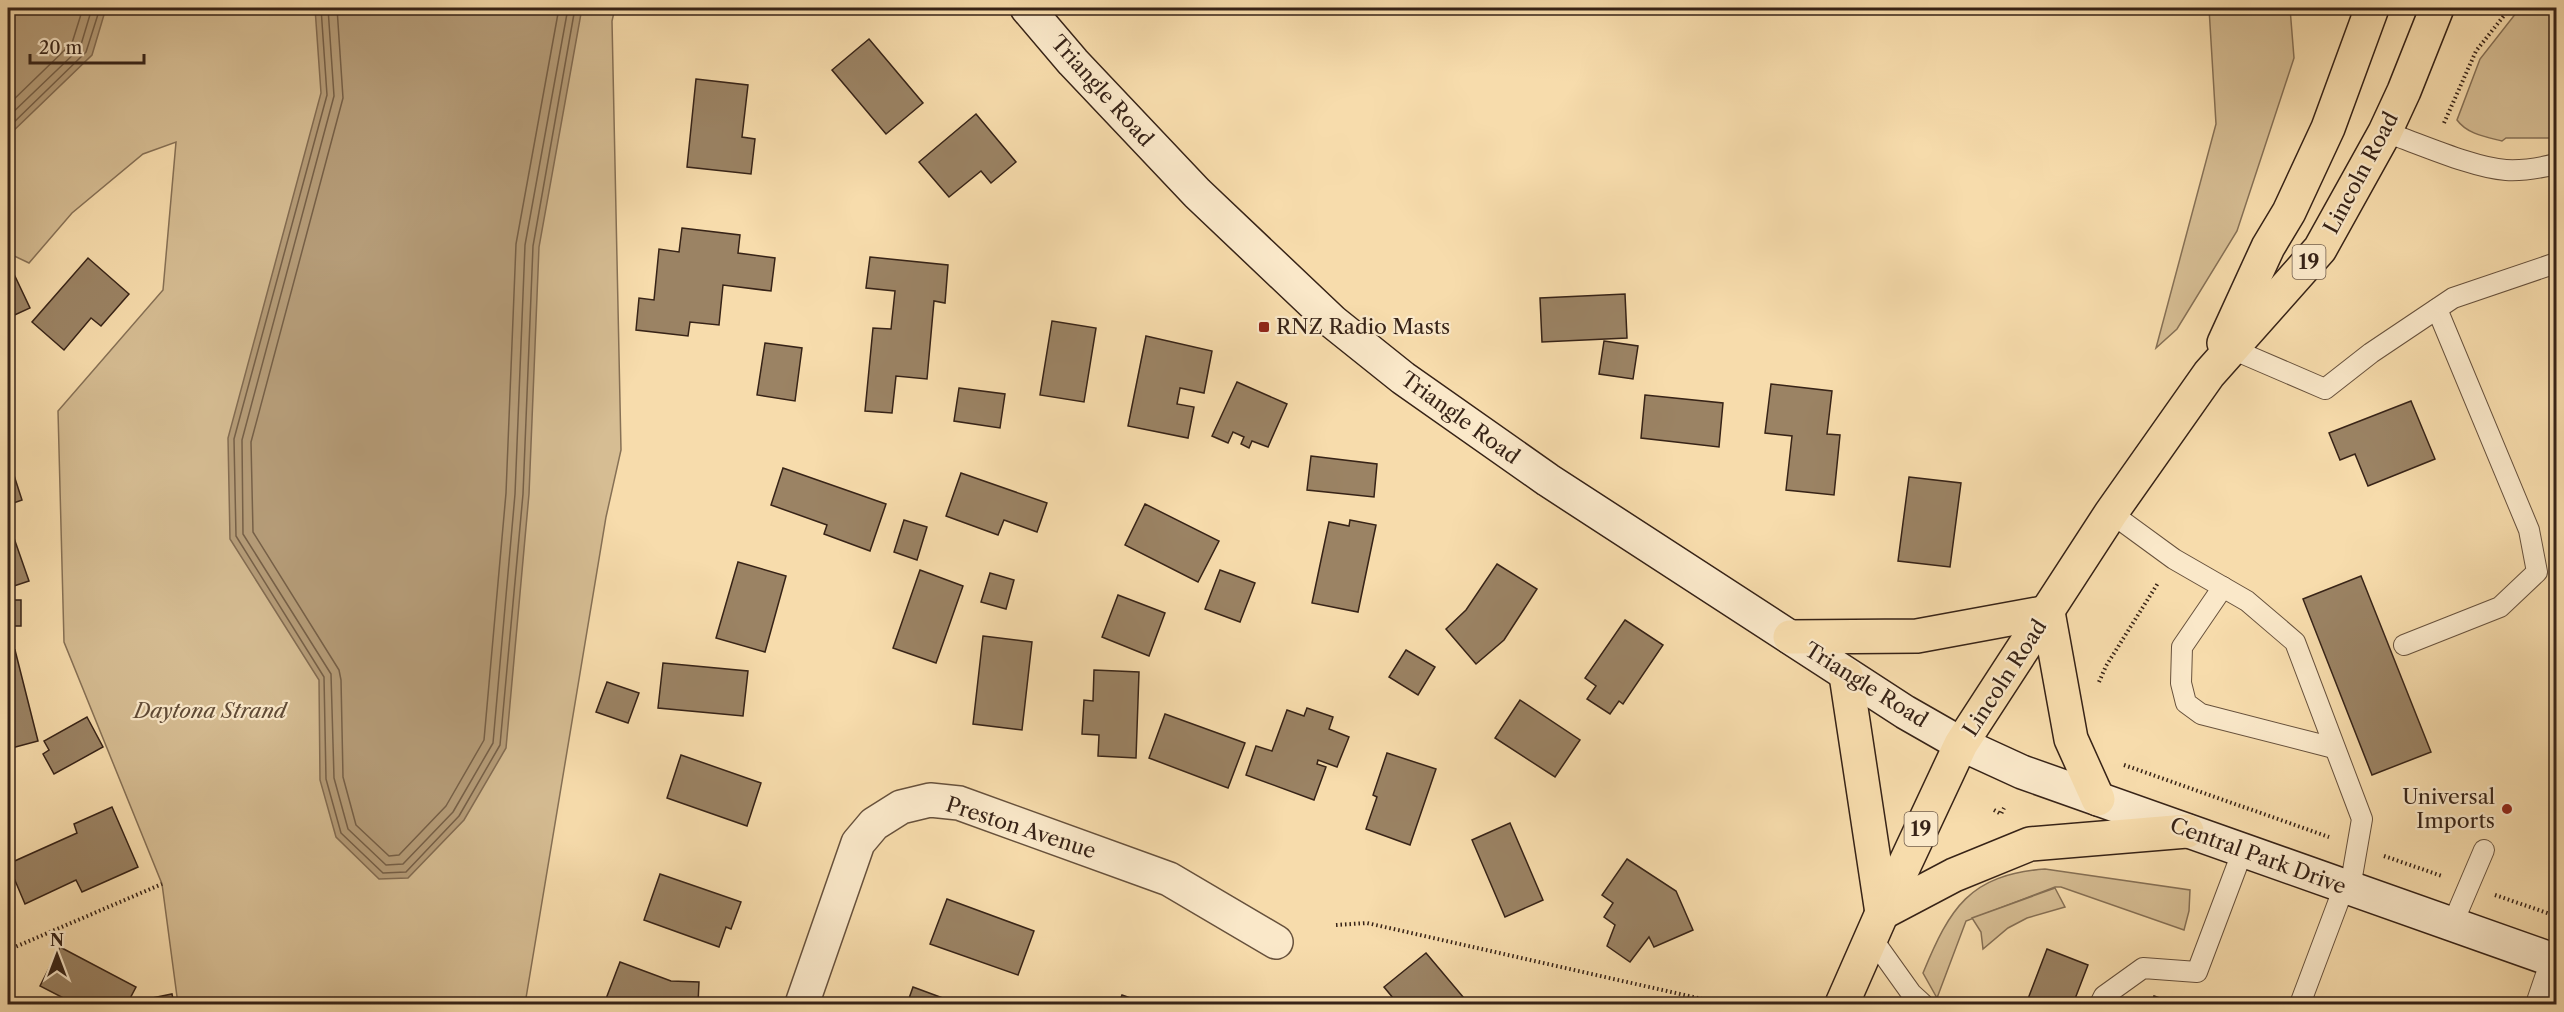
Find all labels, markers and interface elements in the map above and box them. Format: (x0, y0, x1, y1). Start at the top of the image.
scale bar (30, 27, 144, 65)
street label: Triangle Road (1046, 30, 1159, 151)
text: 20 m (39, 37, 83, 59)
street label: Lincoln Road (2318, 108, 2403, 238)
road number: 19 (2292, 245, 2326, 279)
place label: RNZ Radio Masts (1276, 314, 1450, 339)
marker: RNZ Radio Masts (1257, 320, 1271, 334)
street label: Triangle Road (1396, 366, 1525, 469)
street label: Lincoln Road (1958, 615, 2052, 741)
street label: Triangle Road (1800, 637, 1933, 733)
park label: Daytona Strand (132, 698, 289, 723)
place label: Universal Imports (2402, 784, 2495, 833)
street label: Preston Avenue (943, 792, 1099, 864)
marker: Universal Imports (2500, 802, 2514, 816)
road number: 19 (1904, 812, 1938, 846)
street label: Central Park Drive (2167, 812, 2350, 899)
north arrow (27, 925, 87, 985)
text: N (50, 930, 64, 950)

